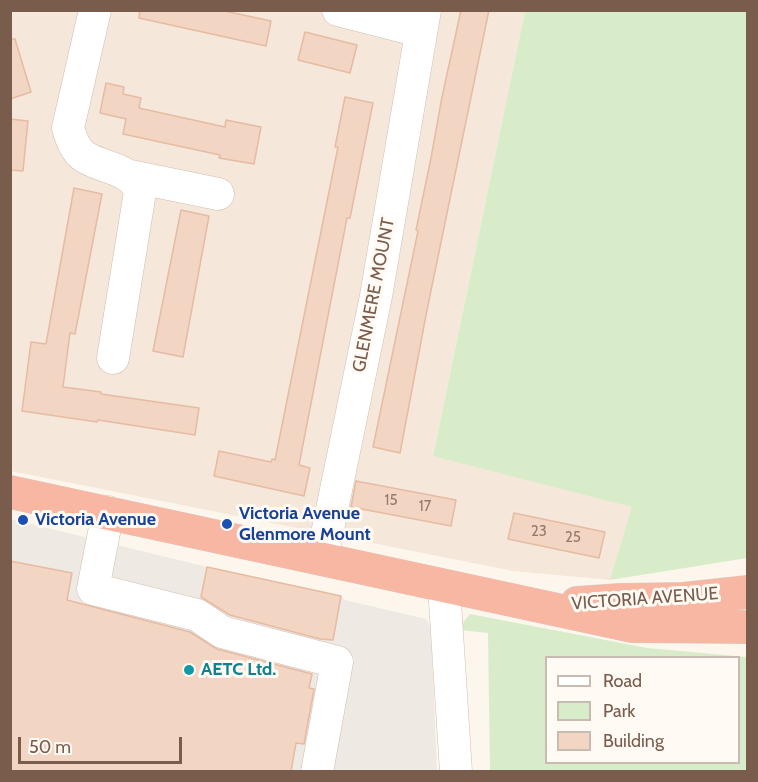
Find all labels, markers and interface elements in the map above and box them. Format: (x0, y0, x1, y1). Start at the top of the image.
street label: GLENMERE MOUNT (348, 216, 400, 374)
house number: 15 (384, 492, 398, 510)
house number: 17 (419, 498, 431, 516)
place label: Victoria Avenue Glenmore Mount (239, 503, 371, 546)
place label: Victoria Avenue (35, 509, 156, 531)
marker: Victoria Avenue (16, 513, 30, 527)
marker: Victoria Avenue Glenmore Mount (220, 517, 234, 531)
house number: 23 (531, 523, 547, 541)
house number: 25 (565, 529, 581, 547)
street label: VICTORIA AVENUE (571, 583, 719, 615)
legend (545, 656, 740, 764)
place label: AETC Ltd. (201, 659, 276, 681)
marker: AETC Ltd. (182, 663, 196, 677)
text: Road (603, 670, 642, 692)
text: Park (603, 700, 635, 722)
scale bar (21, 725, 184, 763)
text: Building (603, 730, 664, 752)
text: 50 m (29, 736, 71, 758)

